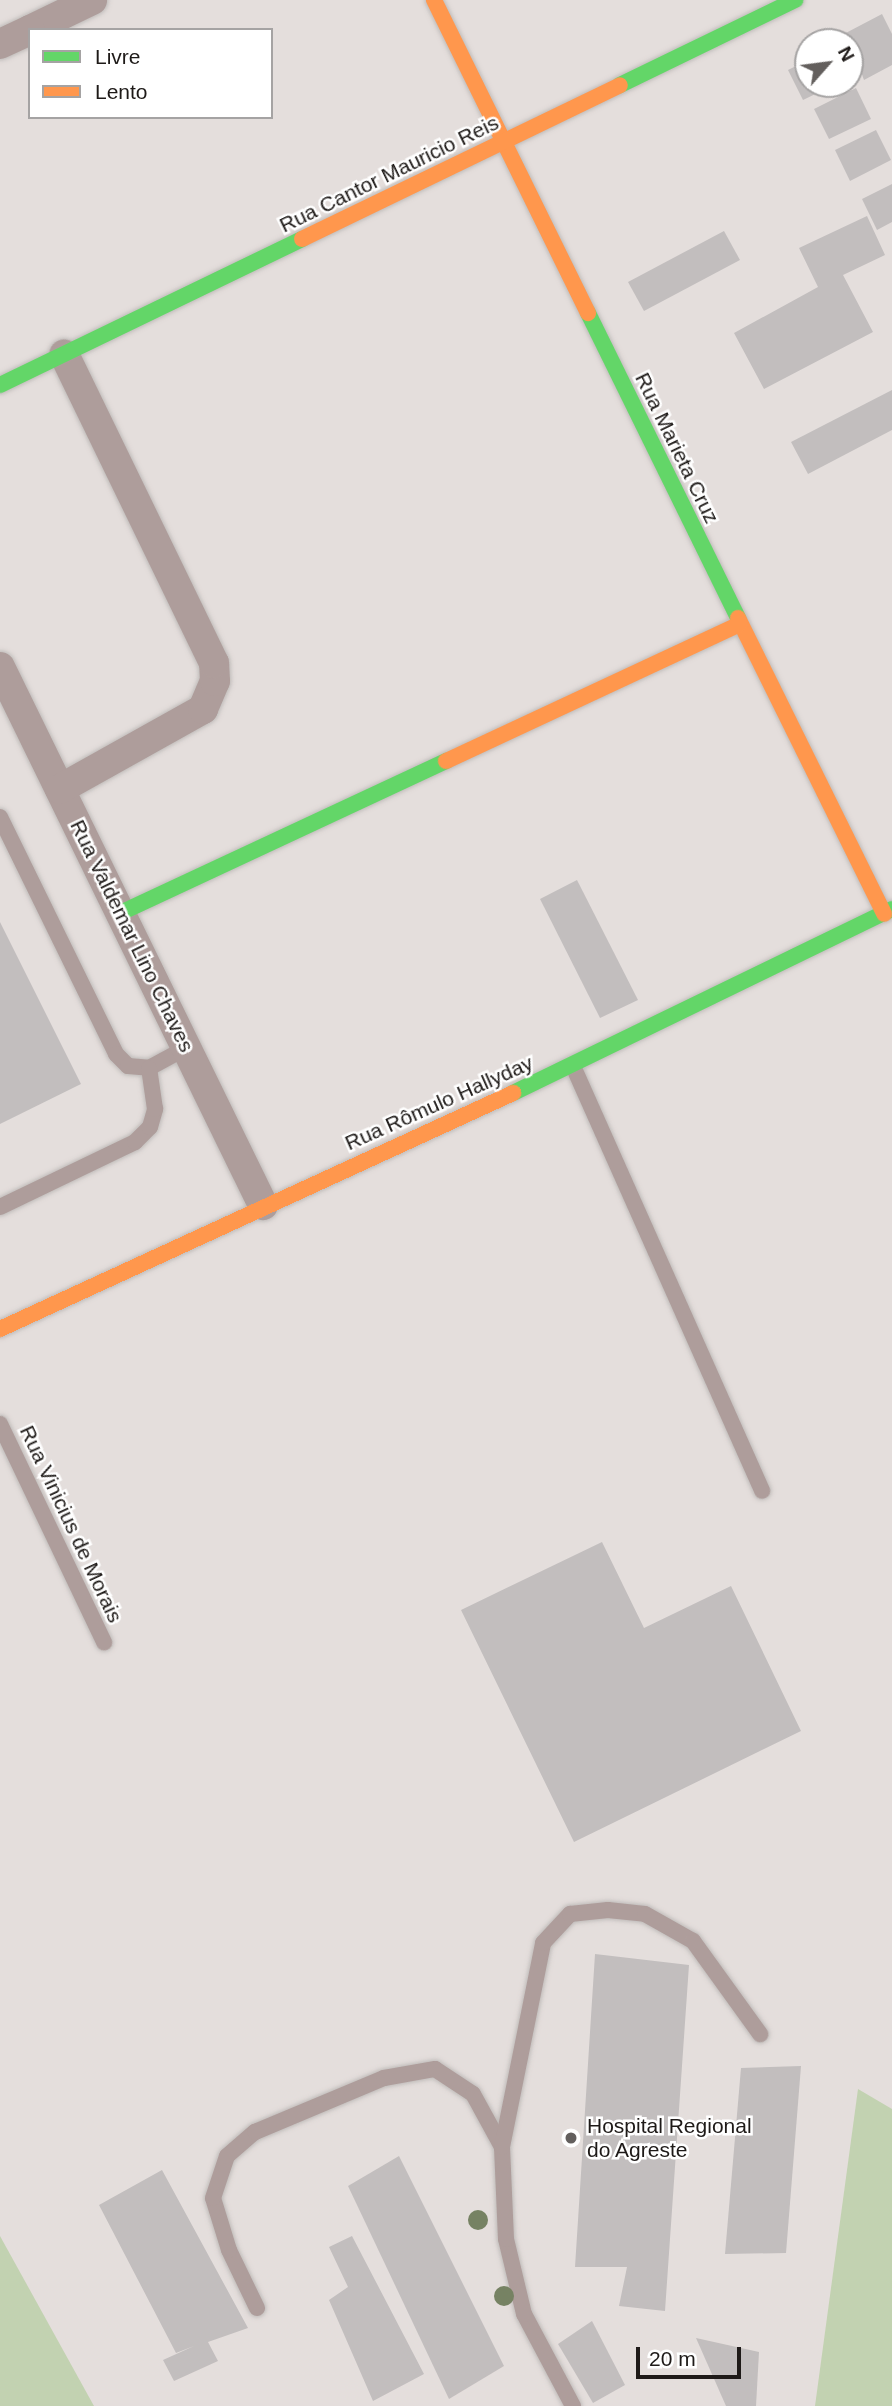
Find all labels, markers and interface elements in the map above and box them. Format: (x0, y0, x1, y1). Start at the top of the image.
legend (28, 28, 273, 119)
north arrow (794, 28, 864, 98)
text: N (834, 43, 859, 65)
text: Livre (95, 45, 141, 68)
text: Lento (95, 80, 148, 103)
street label: Rua Cantor Mauricio Reis (275, 110, 503, 238)
street label: Rua Marieta Cruz (630, 369, 724, 527)
street label: Rua Valdemar Lino Chaves (65, 816, 199, 1056)
street label: Rua Rômulo Hallyday (341, 1050, 537, 1156)
street label: Rua Vinicius de Morais (14, 1422, 128, 1626)
place label: Hospital Regional do Agreste (587, 2113, 752, 2163)
marker: Hospital Regional do Agreste (561, 2128, 581, 2148)
scale bar (640, 2332, 745, 2376)
text: 20 m (649, 2347, 696, 2370)

